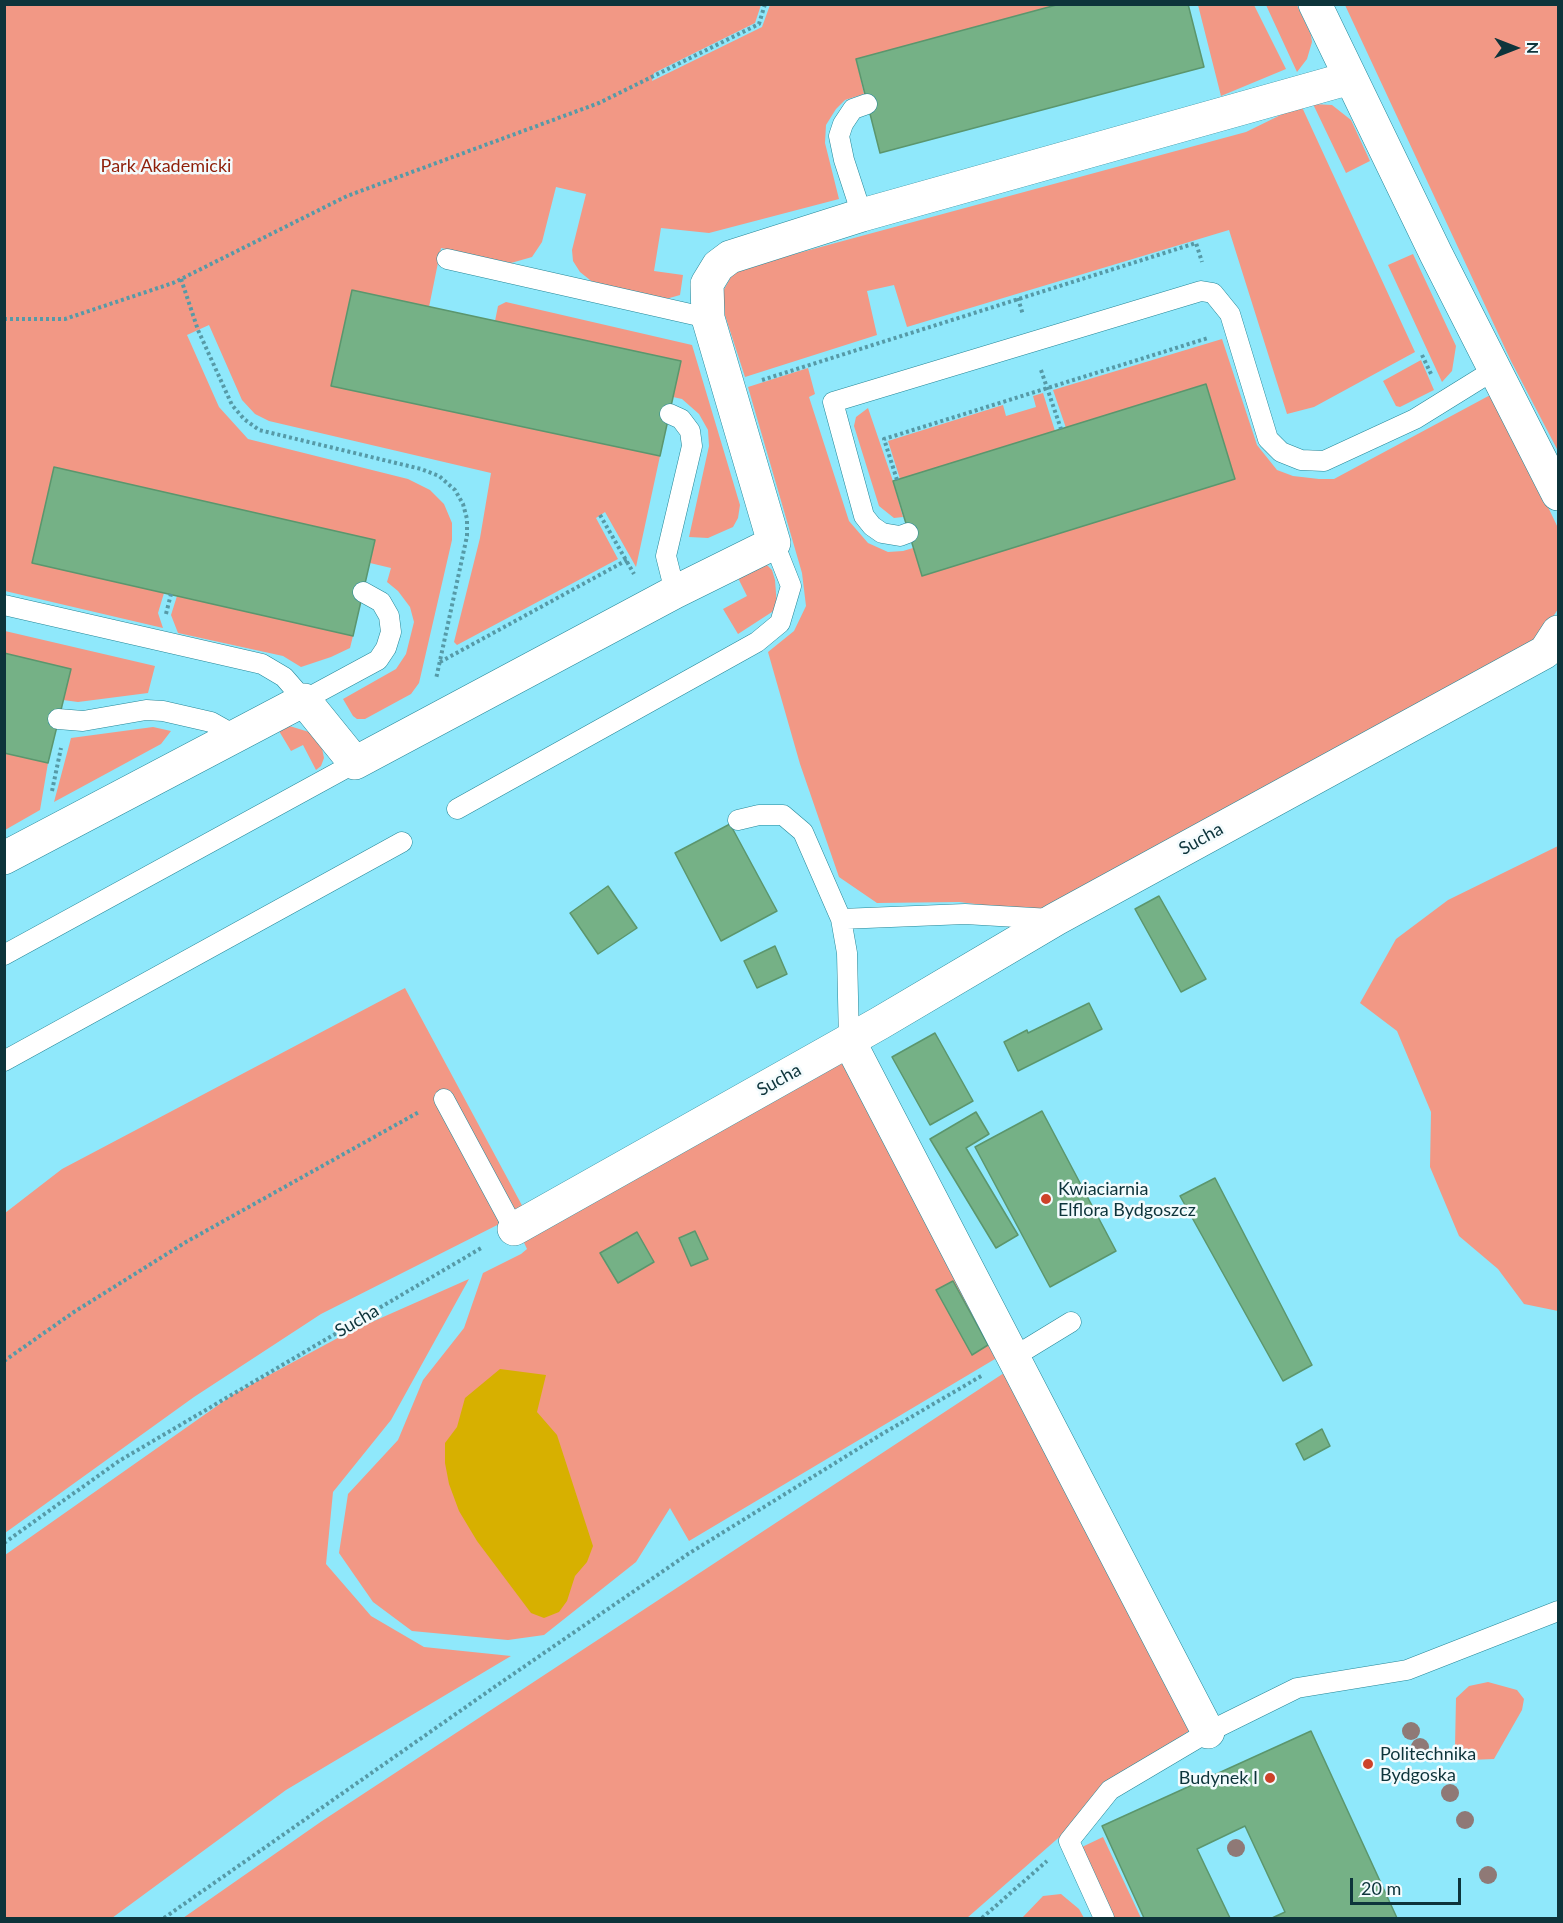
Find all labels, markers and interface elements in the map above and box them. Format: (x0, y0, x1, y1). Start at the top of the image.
north arrow (1485, 18, 1545, 78)
text: N (1524, 42, 1543, 54)
park label: Park Akademicki (101, 155, 231, 177)
street label: Sucha (1175, 818, 1227, 860)
street label: Sucha (753, 1059, 805, 1101)
place label: Kwiaciarnia Elflora Bydgoszcz (1058, 1178, 1196, 1220)
marker: Kwiaciarnia Elflora Bydgoszcz (1039, 1192, 1053, 1206)
street label: Sucha (331, 1300, 383, 1342)
place label: Politechnika Bydgoska (1380, 1743, 1476, 1786)
marker: Politechnika Bydgoska (1361, 1757, 1375, 1771)
place label: Budynek I (1179, 1767, 1258, 1789)
marker: Budynek I (1263, 1771, 1277, 1785)
scale bar (1353, 1866, 1464, 1904)
text: 20 m (1361, 1877, 1401, 1899)

